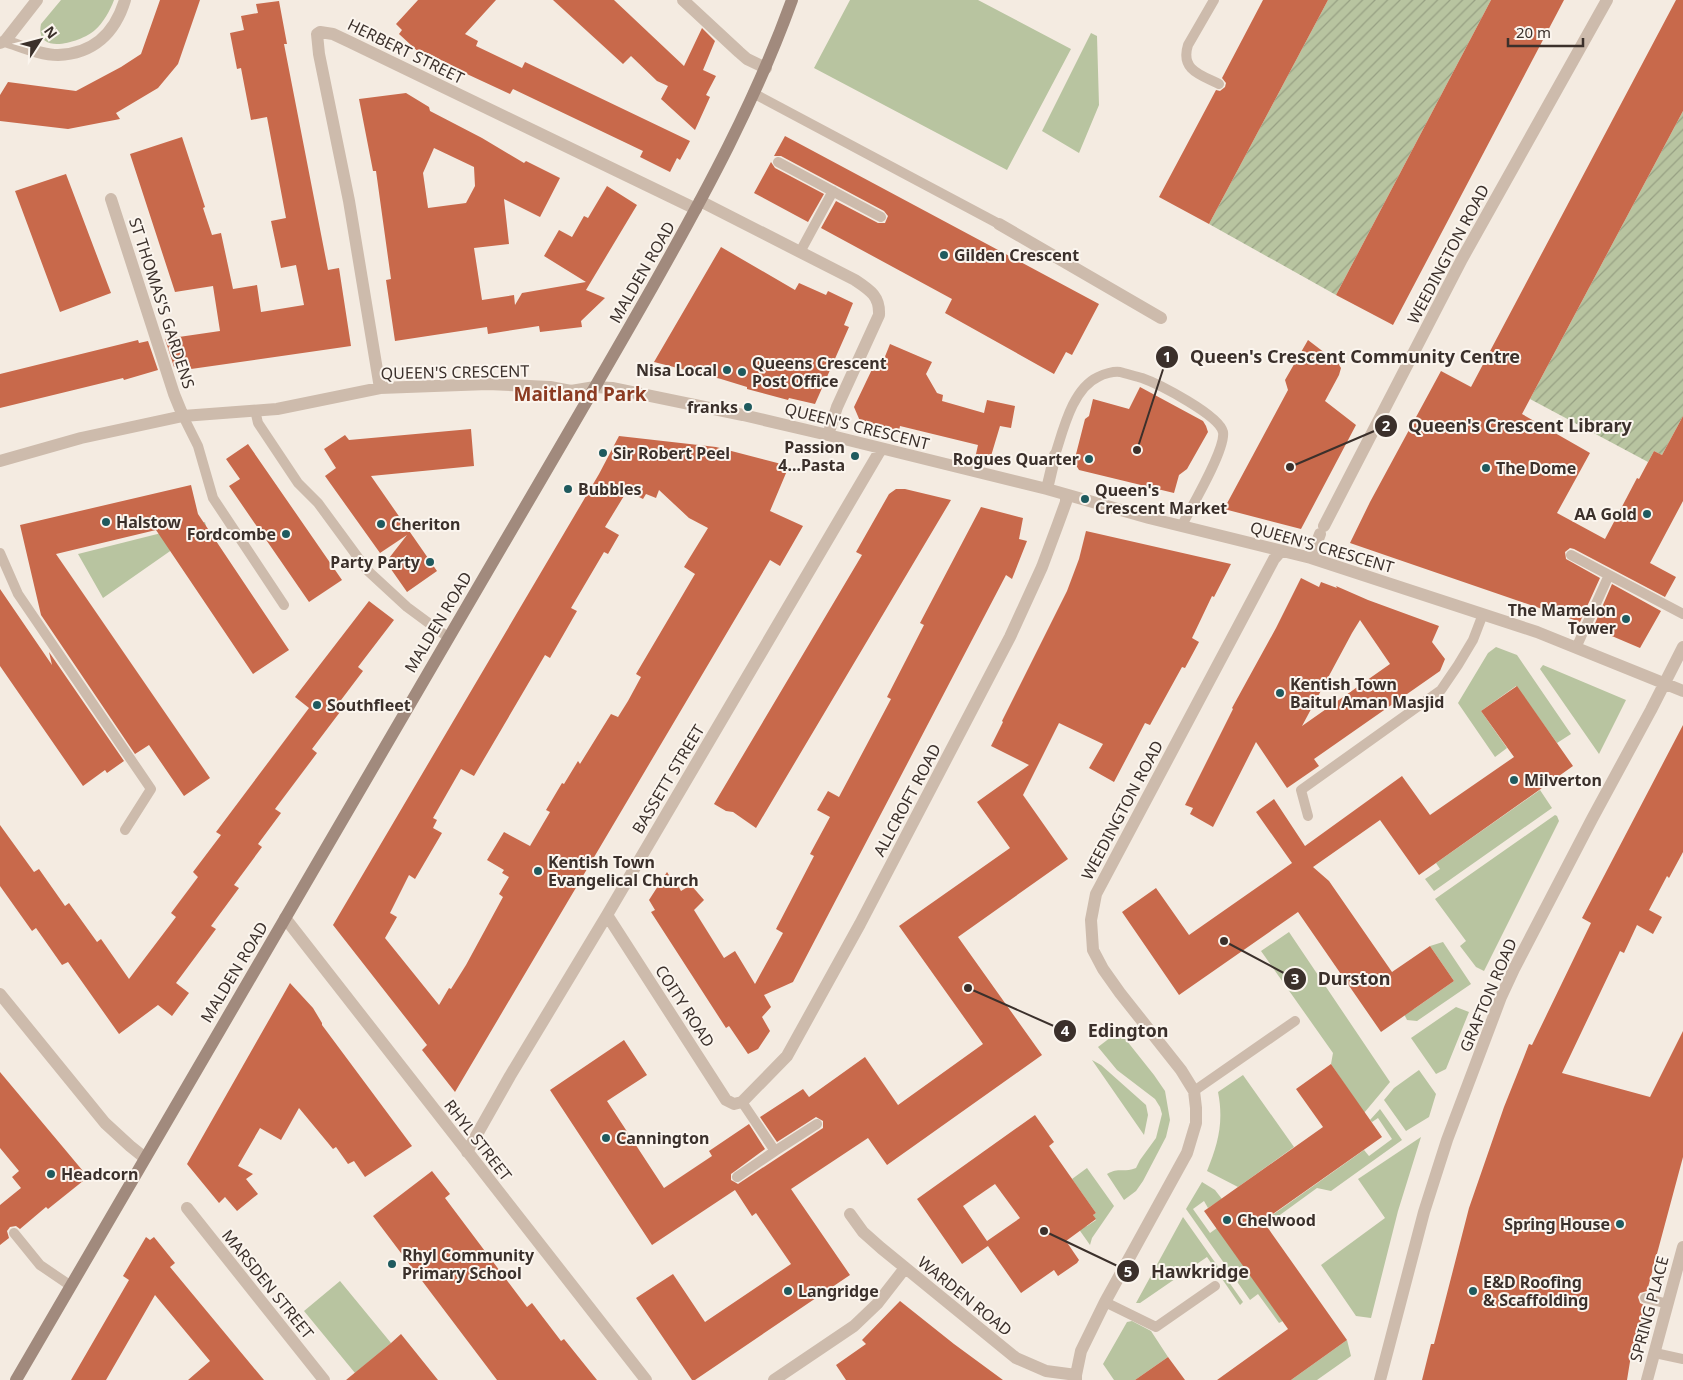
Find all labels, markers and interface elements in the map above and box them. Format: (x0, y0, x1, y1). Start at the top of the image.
street label: HERBERT STREET (344, 13, 468, 89)
north arrow (15, 15, 65, 65)
scale bar (1508, 15, 1583, 47)
text: N (40, 22, 62, 42)
text: 20 m (1516, 22, 1551, 42)
street label: WEEDINGTON ROAD (1402, 180, 1494, 328)
street label: ST THOMAS'S GARDENS (124, 215, 200, 391)
street label: MALDEN ROAD (604, 217, 680, 327)
place label: Gilden Crescent (954, 244, 1079, 266)
marker: Gilden Crescent (938, 249, 950, 261)
callout: Queen's Crescent Community Centre (1155, 341, 1530, 374)
text: Queen's Crescent Community Centre (1190, 344, 1520, 368)
text: 1 (1163, 346, 1171, 366)
place label: Queens Crescent Post Office (752, 352, 887, 392)
place label: Nisa Local (636, 359, 717, 381)
street label: QUEEN'S CRESCENT (381, 360, 530, 384)
marker: Nisa Local (721, 364, 733, 376)
marker: Queens Crescent Post Office (736, 366, 748, 378)
district label: Maitland Park (513, 381, 647, 407)
place label: franks (687, 396, 738, 418)
street label: QUEEN'S CRESCENT (782, 397, 932, 455)
marker: franks (742, 401, 754, 413)
callout: Queen's Crescent Library (1373, 409, 1642, 442)
text: Queen's Crescent Library (1408, 413, 1633, 437)
text: 2 (1382, 415, 1391, 435)
place label: Passion 4...Pasta (778, 436, 845, 476)
place label: Sir Robert Peel (613, 442, 730, 464)
marker: Sir Robert Peel (597, 447, 609, 459)
place label: Rogues Quarter (953, 448, 1079, 470)
marker: Passion 4...Pasta (849, 450, 861, 462)
marker: Rogues Quarter (1083, 453, 1095, 465)
place label: The Dome (1496, 457, 1576, 479)
marker: The Dome (1480, 462, 1492, 474)
place label: Bubbles (578, 478, 642, 500)
place label: Queen's Crescent Market (1095, 479, 1227, 519)
marker: Bubbles (562, 483, 574, 495)
marker: Queen's Crescent Market (1079, 493, 1091, 505)
place label: AA Gold (1574, 503, 1637, 525)
marker: AA Gold (1641, 508, 1653, 520)
place label: Halstow (116, 511, 181, 533)
place label: Cheriton (391, 513, 461, 535)
marker: Halstow (100, 516, 112, 528)
street label: QUEEN'S CRESCENT (1248, 516, 1397, 578)
marker: Cheriton (375, 518, 387, 530)
place label: Fordcombe (187, 523, 276, 545)
marker: Fordcombe (280, 528, 292, 540)
place label: Party Party (330, 551, 421, 573)
marker: Party Party (424, 556, 436, 568)
street label: MALDEN ROAD (399, 567, 477, 677)
place label: The Mamelon Tower (1508, 599, 1616, 639)
marker: The Mamelon Tower (1620, 613, 1632, 625)
place label: Kentish Town Baitul Aman Masjid (1290, 673, 1444, 713)
marker: Kentish Town Baitul Aman Masjid (1274, 687, 1286, 699)
place label: Southfleet (327, 694, 411, 716)
marker: Southfleet (311, 699, 323, 711)
street label: BASSETT STREET (627, 720, 709, 838)
street label: WEEDINGTON ROAD (1076, 736, 1168, 884)
street label: ALLCROFT ROAD (868, 740, 946, 860)
place label: Milverton (1524, 769, 1602, 791)
marker: Milverton (1508, 774, 1520, 786)
place label: Kentish Town Evangelical Church (548, 851, 699, 891)
marker: Kentish Town Evangelical Church (532, 865, 544, 877)
street label: MALDEN ROAD (195, 917, 273, 1027)
street label: GRAFTON ROAD (1454, 935, 1522, 1055)
street label: COITY ROAD (650, 961, 720, 1051)
callout: Durston (1282, 963, 1400, 996)
text: Durston (1318, 966, 1390, 990)
text: 3 (1291, 968, 1299, 988)
callout: Edington (1053, 1015, 1179, 1048)
text: Edington (1088, 1018, 1168, 1042)
text: 4 (1061, 1020, 1070, 1040)
street label: RHYL STREET (439, 1095, 517, 1185)
place label: Cannington (616, 1127, 709, 1149)
marker: Cannington (600, 1132, 612, 1144)
place label: Headcorn (61, 1163, 138, 1185)
marker: Headcorn (45, 1168, 57, 1180)
place label: Chelwood (1237, 1209, 1316, 1231)
place label: Spring House (1504, 1213, 1610, 1235)
marker: Chelwood (1221, 1214, 1233, 1226)
marker: Spring House (1614, 1218, 1626, 1230)
street label: MARSDEN STREET (217, 1225, 319, 1343)
place label: Rhyl Community Primary School (402, 1244, 535, 1284)
street label: WARDEN ROAD (913, 1251, 1017, 1341)
street label: SPRING PLACE (1624, 1254, 1674, 1364)
callout: Hawkridge (1116, 1255, 1259, 1288)
marker: Rhyl Community Primary School (386, 1258, 398, 1270)
text: Hawkridge (1151, 1259, 1249, 1283)
text: 5 (1124, 1261, 1132, 1281)
place label: E&D Roofing & Scaffolding (1483, 1271, 1588, 1311)
place label: Langridge (798, 1280, 879, 1302)
marker: Langridge (782, 1285, 794, 1297)
marker: E&D Roofing & Scaffolding (1467, 1285, 1479, 1297)

